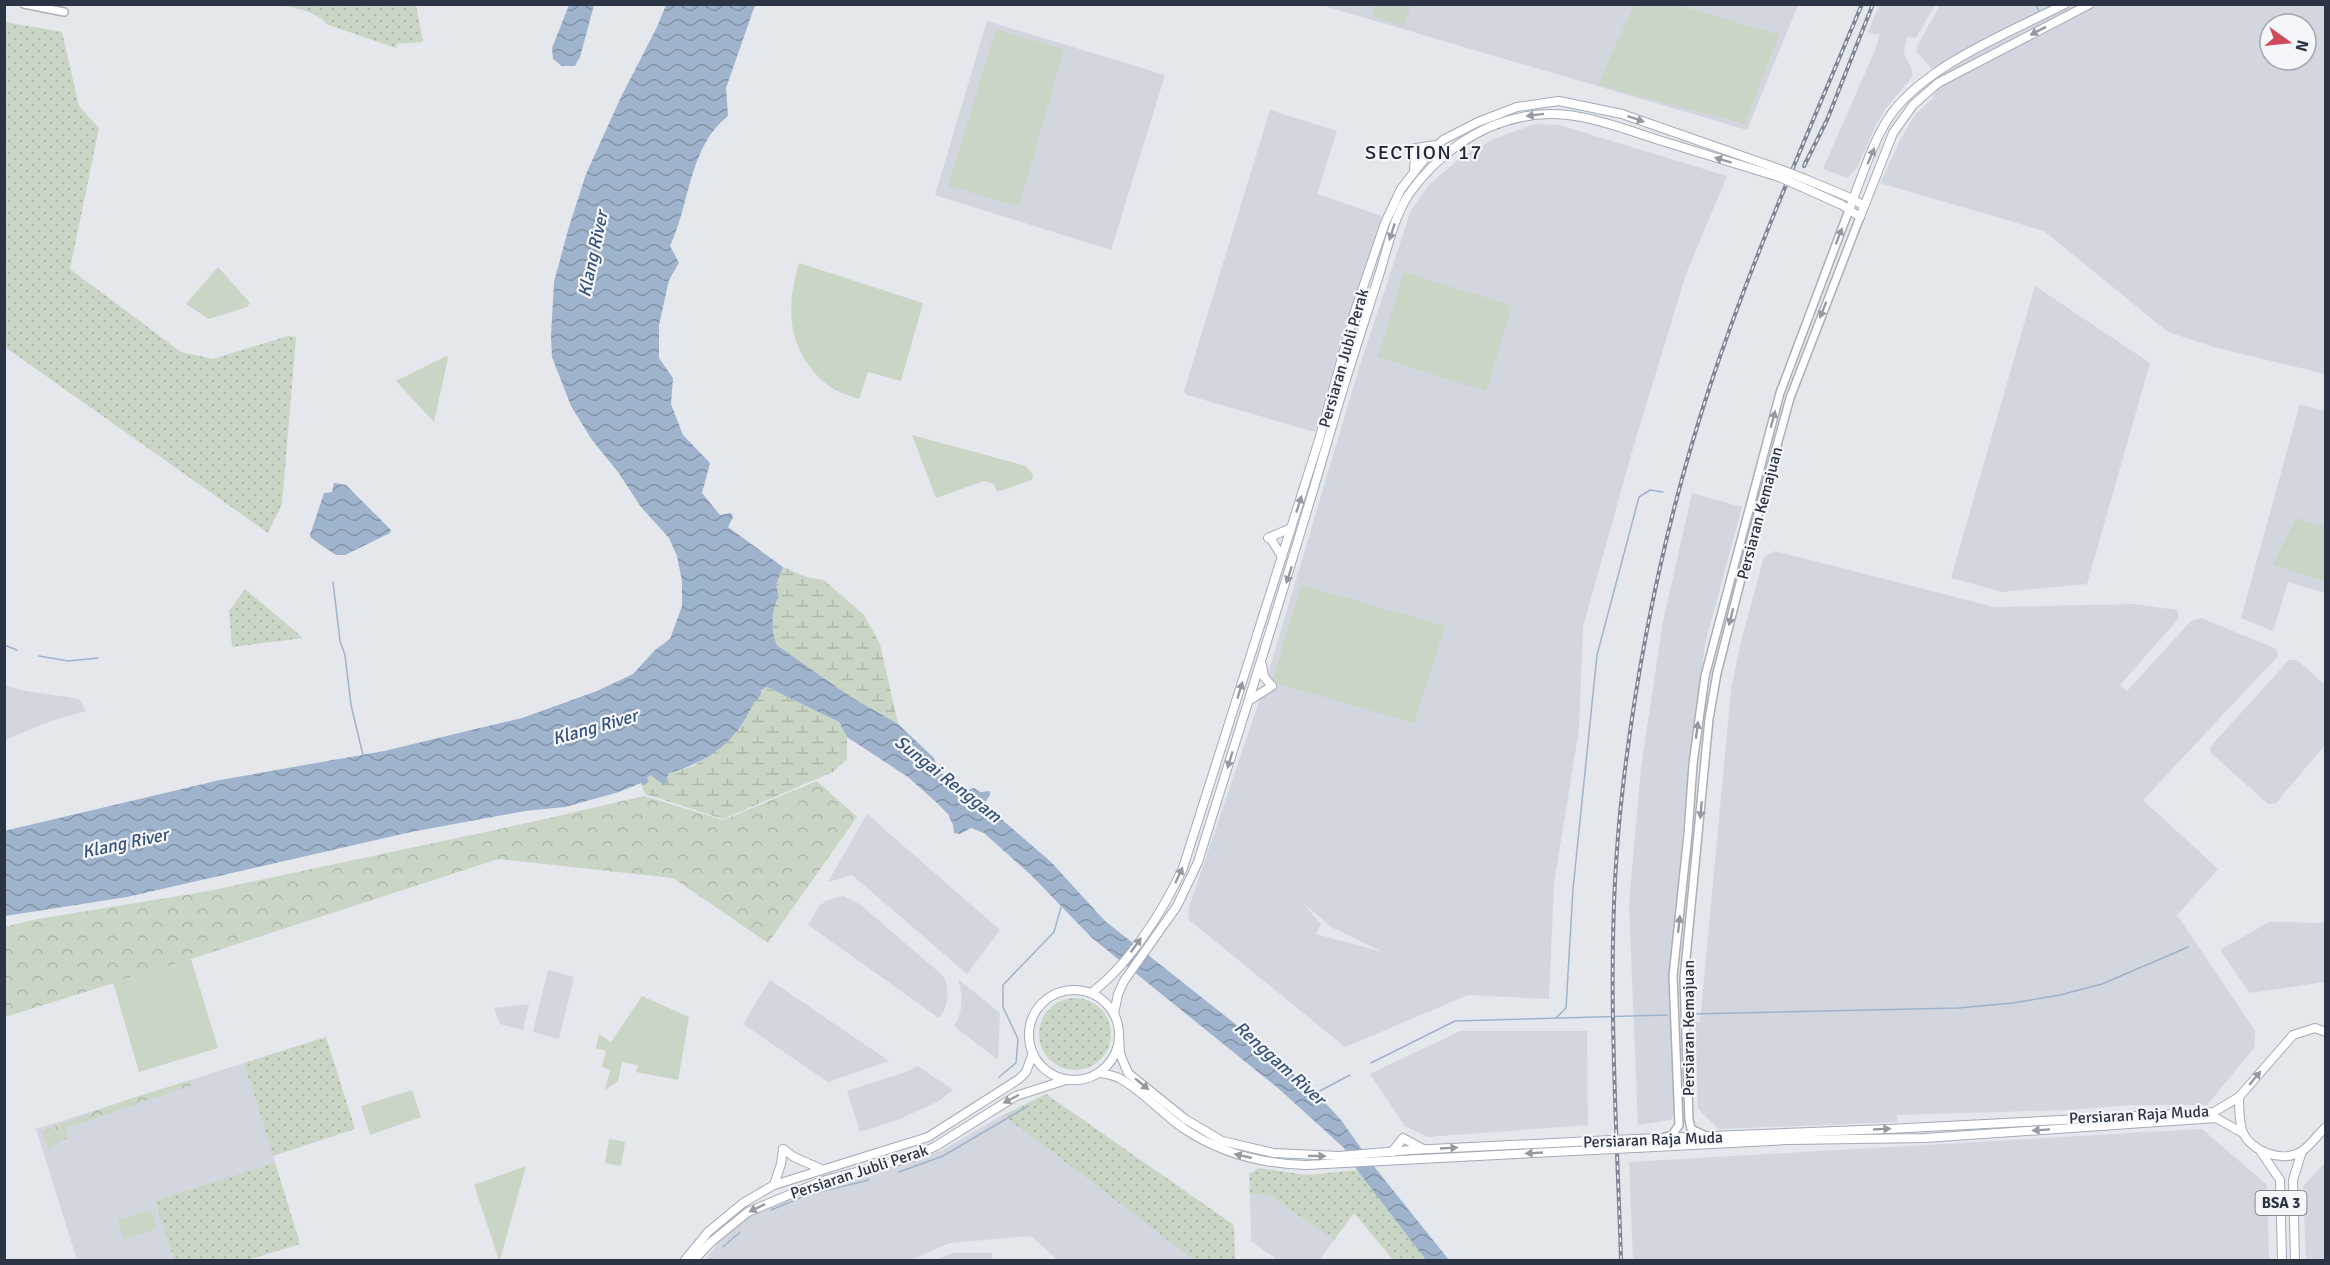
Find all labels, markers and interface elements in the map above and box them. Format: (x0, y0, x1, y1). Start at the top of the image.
north arrow (2258, 12, 2318, 72)
one-way arrow (2030, 26, 2047, 36)
text: N (2290, 38, 2313, 54)
one-way arrow (1525, 110, 1544, 119)
one-way arrow (1627, 114, 1645, 124)
district label: SECTION 17 (1365, 140, 1483, 165)
one-way arrow (1866, 146, 1876, 164)
one-way arrow (1714, 155, 1732, 164)
water label: Klang River (573, 207, 613, 299)
one-way arrow (1387, 223, 1397, 241)
one-way arrow (1835, 226, 1845, 244)
street label: Persiaran Jubli Perak (1315, 287, 1373, 430)
one-way arrow (1818, 301, 1827, 319)
one-way arrow (1769, 410, 1778, 428)
street label: Persiaran Kemajuan (1733, 445, 1787, 582)
one-way arrow (1294, 495, 1304, 513)
one-way arrow (1284, 566, 1293, 584)
one-way arrow (1726, 608, 1736, 627)
one-way arrow (1236, 681, 1246, 699)
water label: Klang River (550, 704, 642, 750)
one-way arrow (1693, 721, 1702, 740)
water label: Sungai Renggam (890, 731, 1006, 828)
one-way arrow (1225, 752, 1234, 770)
one-way arrow (1696, 800, 1706, 819)
water label: Klang River (80, 823, 172, 863)
one-way arrow (1175, 867, 1184, 884)
one-way arrow (1674, 915, 1683, 934)
one-way arrow (1129, 937, 1141, 952)
street label: Persiaran Kemajuan (1679, 960, 1699, 1096)
water label: Renggam River (1230, 1016, 1332, 1111)
one-way arrow (2248, 1071, 2261, 1086)
one-way arrow (1134, 1078, 1150, 1091)
one-way arrow (1003, 1094, 1020, 1104)
street label: Persiaran Raja Muda (2069, 1101, 2210, 1129)
one-way arrow (1872, 1125, 1891, 1134)
one-way arrow (2032, 1125, 2051, 1134)
street label: Persiaran Raja Muda (1583, 1128, 1723, 1152)
street label: Persiaran Jubli Perak (788, 1140, 931, 1204)
one-way arrow (1440, 1144, 1459, 1153)
one-way arrow (1525, 1148, 1544, 1158)
one-way arrow (1234, 1151, 1253, 1160)
one-way arrow (1308, 1151, 1327, 1161)
road number: BSA 3 (2256, 1191, 2306, 1215)
one-way arrow (748, 1203, 765, 1212)

